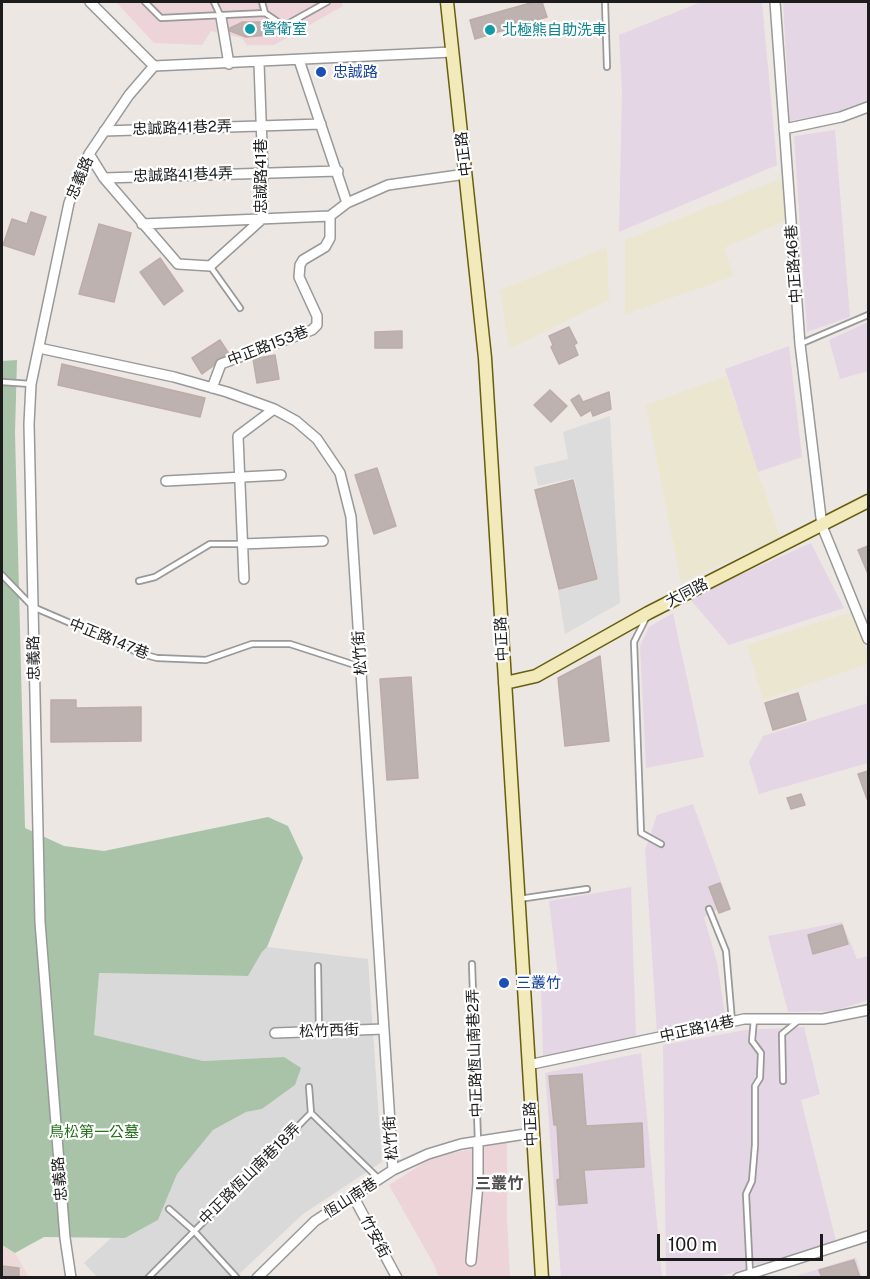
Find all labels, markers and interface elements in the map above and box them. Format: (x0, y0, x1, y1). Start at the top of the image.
place label: 警衛室 (262, 20, 307, 38)
place label: 北極熊自助洗車 (502, 21, 607, 39)
marker: 警衛室 (243, 22, 257, 36)
marker: 北極熊自助洗車 (483, 23, 497, 37)
place label: 忠誠路 (333, 63, 378, 81)
marker: 忠誠路 (314, 65, 328, 79)
street label: 忠誠路41巷2弄 (132, 117, 232, 139)
street label: 中正路 (452, 131, 476, 177)
street label: 忠誠路41巷 (252, 138, 270, 214)
street label: 忠義路 (63, 154, 97, 202)
street label: 忠誠路41巷4弄 (133, 164, 233, 186)
street label: 中正路46巷 (782, 224, 806, 304)
street label: 中正路153巷 (225, 322, 311, 370)
street label: 大同路 (663, 575, 711, 611)
street label: 中正路147巷 (66, 615, 152, 663)
street label: 中正路 (492, 616, 512, 662)
street label: 松竹街 (349, 630, 371, 676)
street label: 忠義路 (25, 635, 43, 681)
place label: 三叢竹 (516, 974, 561, 992)
marker: 三叢竹 (497, 976, 511, 990)
street label: 中正路恆山南巷2弄 (464, 988, 486, 1118)
street label: 中正路14巷 (658, 1012, 736, 1046)
street label: 松竹西街 (299, 1021, 359, 1041)
street label: 中正路 (521, 1101, 541, 1147)
street label: 松竹街 (380, 1115, 402, 1161)
street label: 中正路恆山南巷18弄 (196, 1120, 304, 1228)
park label: 鳥松第一公墓 (49, 1123, 139, 1141)
street label: 忠義路 (49, 1156, 71, 1202)
street label: 恆山南巷 (321, 1174, 381, 1222)
district label: 三叢竹 (475, 1174, 523, 1194)
street label: 竹安街 (356, 1213, 394, 1261)
scale bar (660, 1222, 826, 1260)
text: 100 m (668, 1234, 717, 1255)

